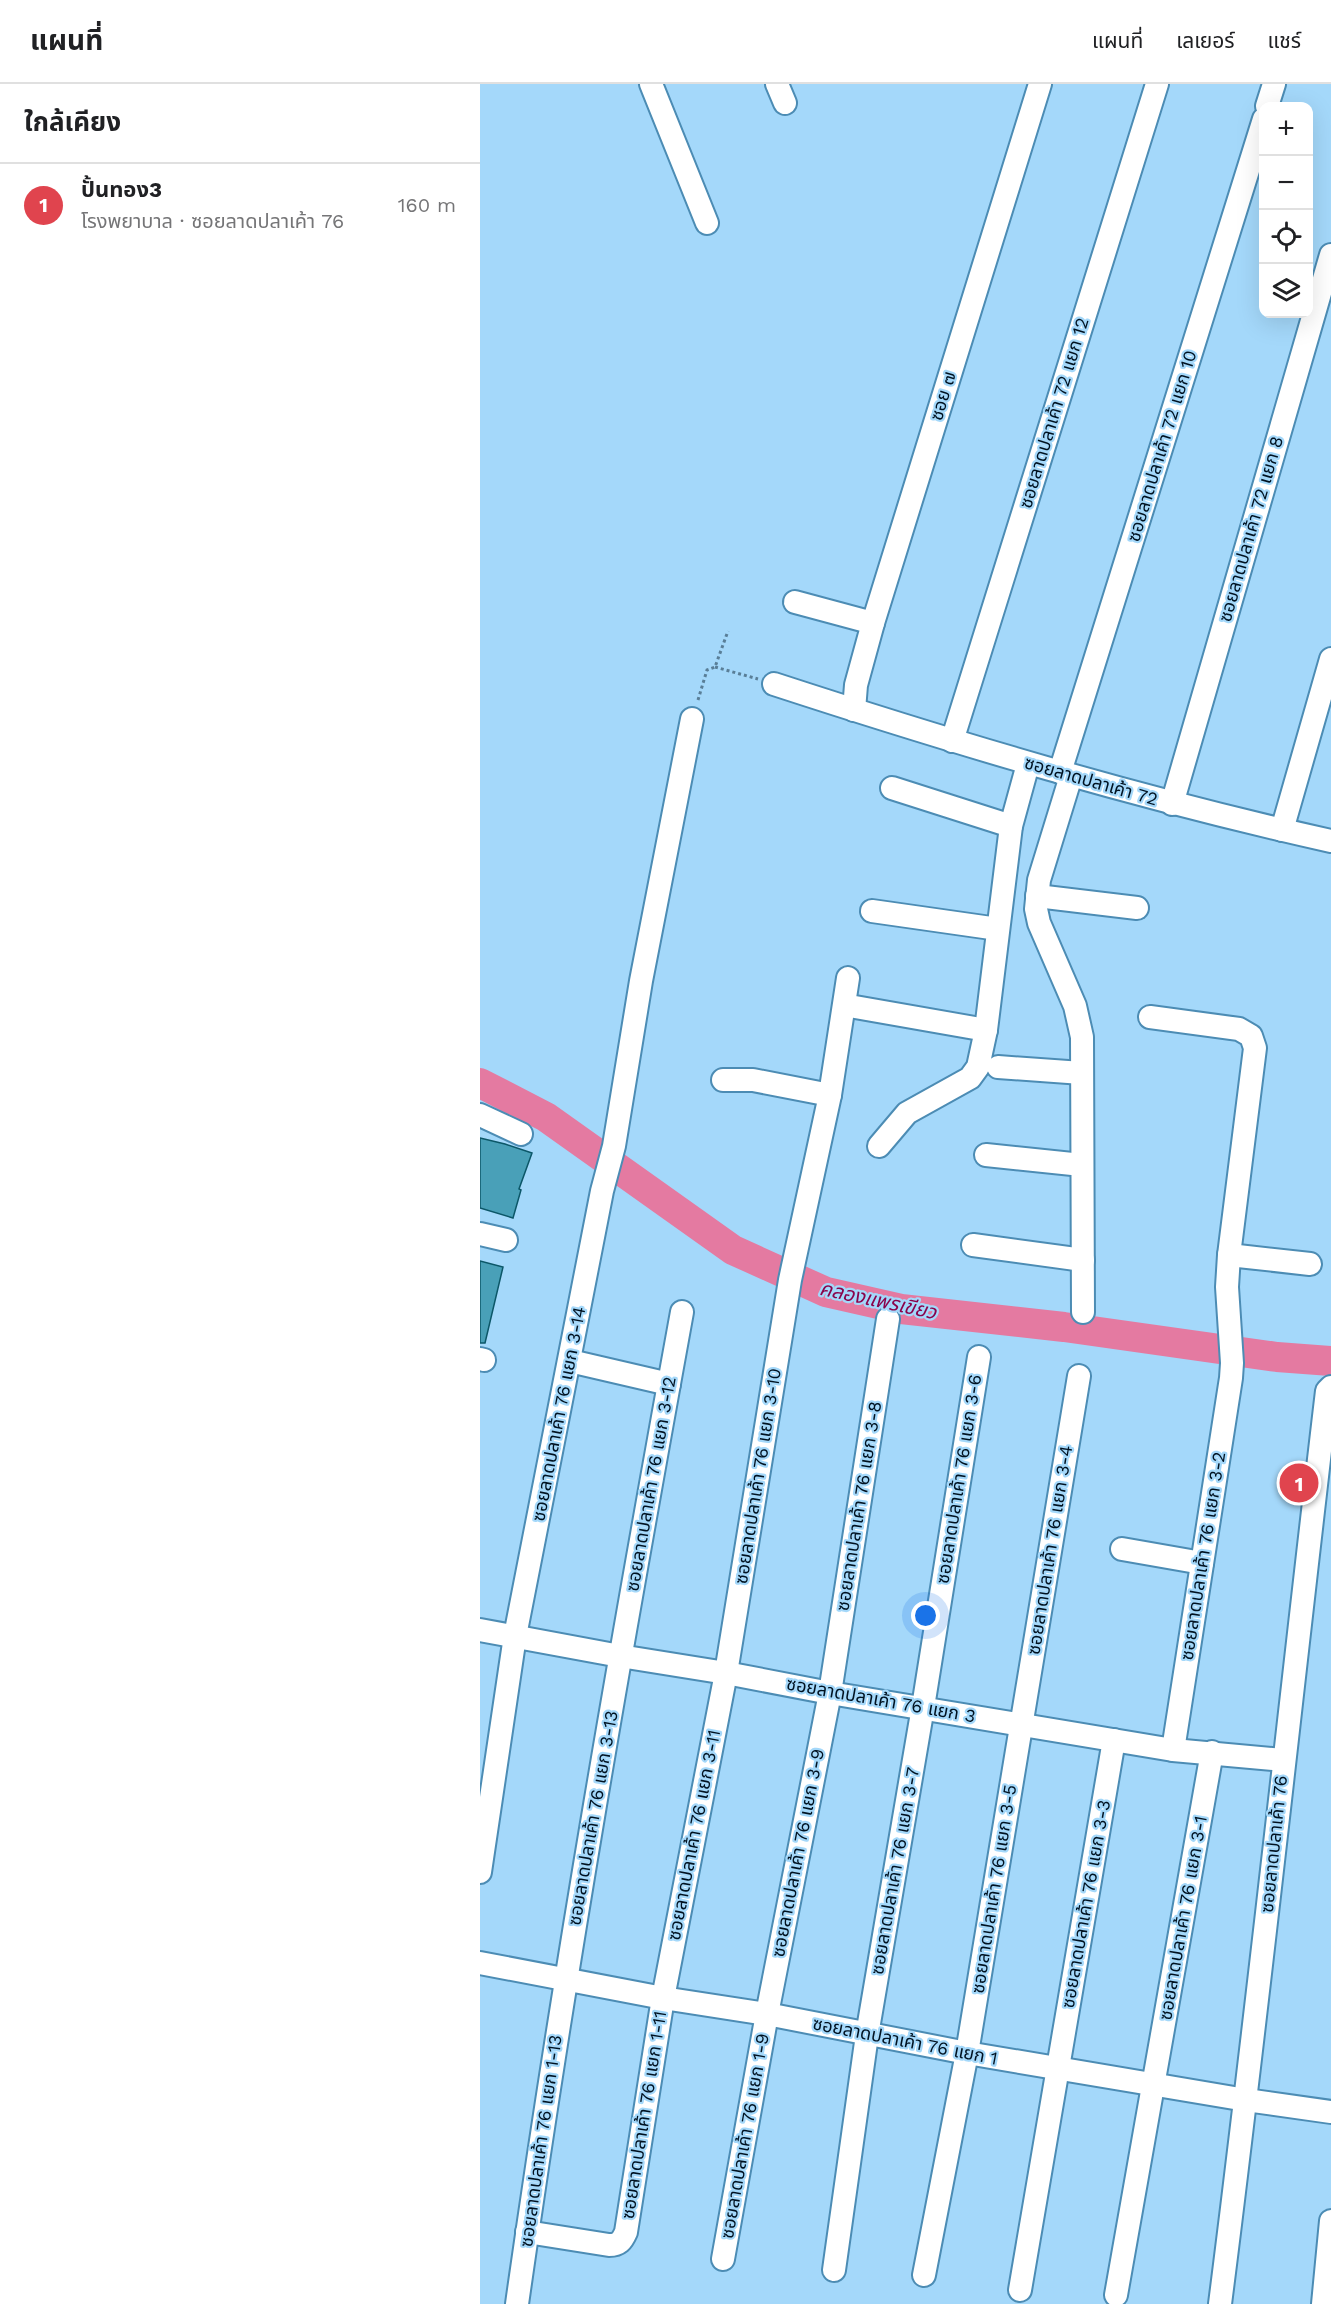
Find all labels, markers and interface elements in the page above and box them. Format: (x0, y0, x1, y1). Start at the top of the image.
text: แผนที่ (30, 24, 103, 57)
text: แผนที่ (1092, 28, 1143, 53)
text: เลเยอร์ (1176, 28, 1235, 53)
text: แชร์ (1268, 28, 1301, 53)
map controls (1259, 102, 1313, 318)
button: + (1259, 102, 1313, 156)
text: ใกล้เคียง (24, 107, 121, 137)
button: − (1259, 156, 1313, 210)
text: ปั้นทอง3 (81, 177, 162, 202)
text: 1 (39, 193, 48, 217)
text: 160 m (398, 193, 456, 217)
text: โรงพยาบาล · ซอยลาดปลาเค้า 76 (81, 209, 344, 233)
button: locate (1259, 210, 1313, 264)
button: layers (1259, 264, 1313, 318)
street label: ซอยลาดปลาเค้า 72 แยก 12 (1014, 315, 1093, 511)
street label: ซอยลาดปลาเค้า 72 แยก 10 (1122, 348, 1201, 544)
street label: ซอย ๗ (925, 369, 960, 423)
street label: ซอยลาดปลาเค้า 72 แยก 8 (1214, 434, 1287, 624)
street label: ซอยลาดปลาเค้า 72 (1022, 751, 1160, 810)
water label: คลองแพรเขียว (817, 1276, 940, 1324)
street label: ซอยลาดปลาเค้า 76 แยก 3-14 (527, 1305, 590, 1523)
street label: ซอยลาดปลาเค้า 76 แยก 3-10 (730, 1366, 785, 1585)
street label: ซอยลาดปลาเค้า 76 แยก 3-6 (932, 1373, 985, 1585)
street label: ซอยลาดปลาเค้า 76 แยก 3-12 (621, 1375, 680, 1593)
street label: ซอยลาดปลาเค้า 76 แยก 3-8 (832, 1400, 885, 1612)
street label: ซอยลาดปลาเค้า 76 แยก 3-4 (1023, 1444, 1076, 1656)
street label: ซอยลาดปลาเค้า 76 แยก 3-2 (1176, 1450, 1229, 1662)
pin: 1 (1280, 1460, 1318, 1506)
your location (911, 1601, 940, 1630)
street label: ซอยลาดปลาเค้า 76 แยก 3 (785, 1673, 977, 1726)
street label: ซอยลาดปลาเค้า 76 แยก 3-13 (563, 1709, 622, 1927)
street label: ซอยลาดปลาเค้า 76 แยก 3-11 (663, 1728, 724, 1942)
street label: ซอยลาดปลาเค้า 76 แยก 3-9 (767, 1747, 828, 1959)
street label: ซอยลาดปลาเค้า 76 แยก 3-7 (866, 1766, 923, 1976)
street label: ซอยลาดปลาเค้า 76 (1256, 1774, 1291, 1914)
street label: ซอยลาดปลาเค้า 76 แยก 3-5 (967, 1783, 1020, 1995)
street label: ซอยลาดปลาเค้า 76 แยก 3-3 (1057, 1798, 1114, 2010)
street label: ซอยลาดปลาเค้า 76 แยก 3-1 (1154, 1814, 1211, 2022)
street label: ซอยลาดปลาเค้า 76 แยก 1-11 (617, 2009, 670, 2220)
street label: ซอยลาดปลาเค้า 76 แยก 1 (811, 2012, 999, 2069)
street label: ซอยลาดปลาเค้า 76 แยก 1-9 (716, 2032, 773, 2240)
street label: ซอยลาดปลาเค้า 76 แยก 1-13 (515, 2034, 566, 2248)

